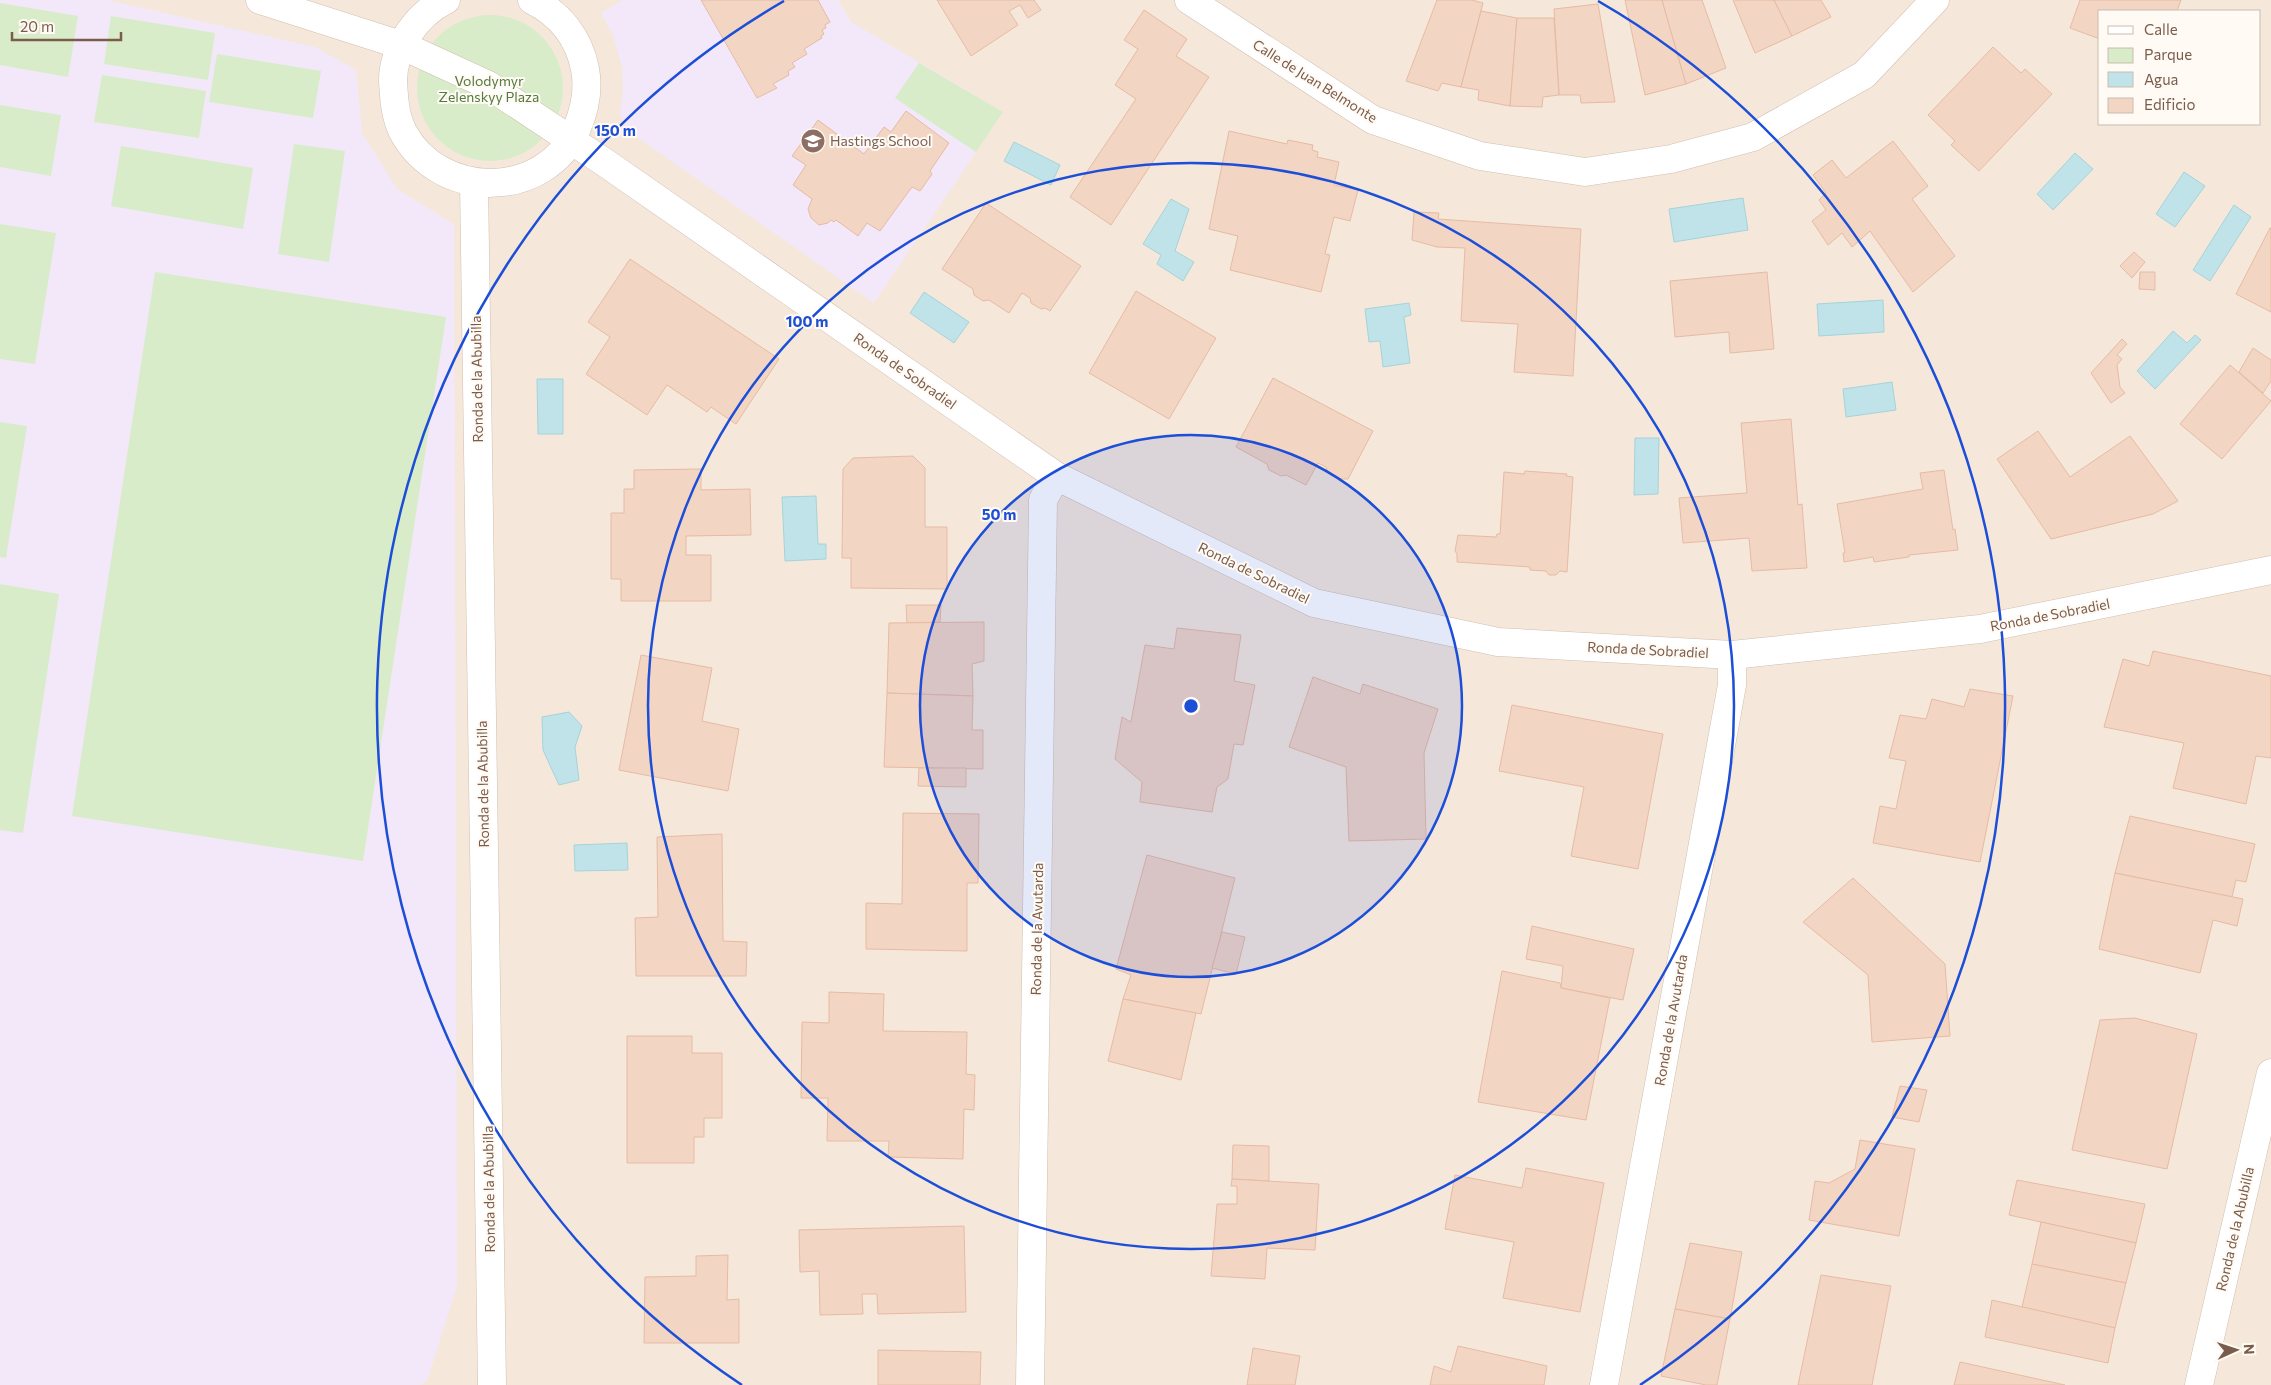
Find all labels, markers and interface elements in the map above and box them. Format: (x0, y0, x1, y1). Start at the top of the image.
scale bar (12, 10, 121, 42)
legend (2098, 10, 2261, 125)
text: 20 m (20, 17, 54, 35)
text: Calle (2144, 20, 2178, 38)
street label: Calle de Juan Belmonte (1250, 35, 1381, 126)
text: Parque (2144, 45, 2192, 63)
text: Agua (2144, 70, 2178, 88)
park label: Volodymyr Zelenskyy Plaza (439, 72, 539, 105)
text: Edificio (2144, 95, 2195, 113)
text: 150 m (594, 121, 636, 139)
school or university icon: Hastings School (800, 128, 826, 154)
place label: Hastings School (830, 132, 932, 149)
text: 100 m (786, 312, 828, 330)
street label: Ronda de la Abubilla (467, 315, 486, 443)
street label: Ronda de Sobradiel (851, 329, 960, 412)
text: 50 m (982, 505, 1016, 523)
street label: Ronda de Sobradiel (1196, 538, 1313, 607)
street label: Ronda de Sobradiel (1988, 595, 2111, 634)
street label: Ronda de Sobradiel (1587, 638, 1709, 661)
centre of rings (1182, 697, 1200, 715)
street label: Ronda de la Abubilla (473, 720, 492, 848)
street label: Ronda de la Avutarda (1027, 862, 1046, 996)
street label: Ronda de la Avutarda (1651, 953, 1690, 1087)
street label: Ronda de la Abubilla (479, 1125, 498, 1253)
street label: Ronda de la Abubilla (2212, 1165, 2257, 1293)
north arrow (2211, 1325, 2261, 1375)
text: N (2241, 1344, 2258, 1355)

